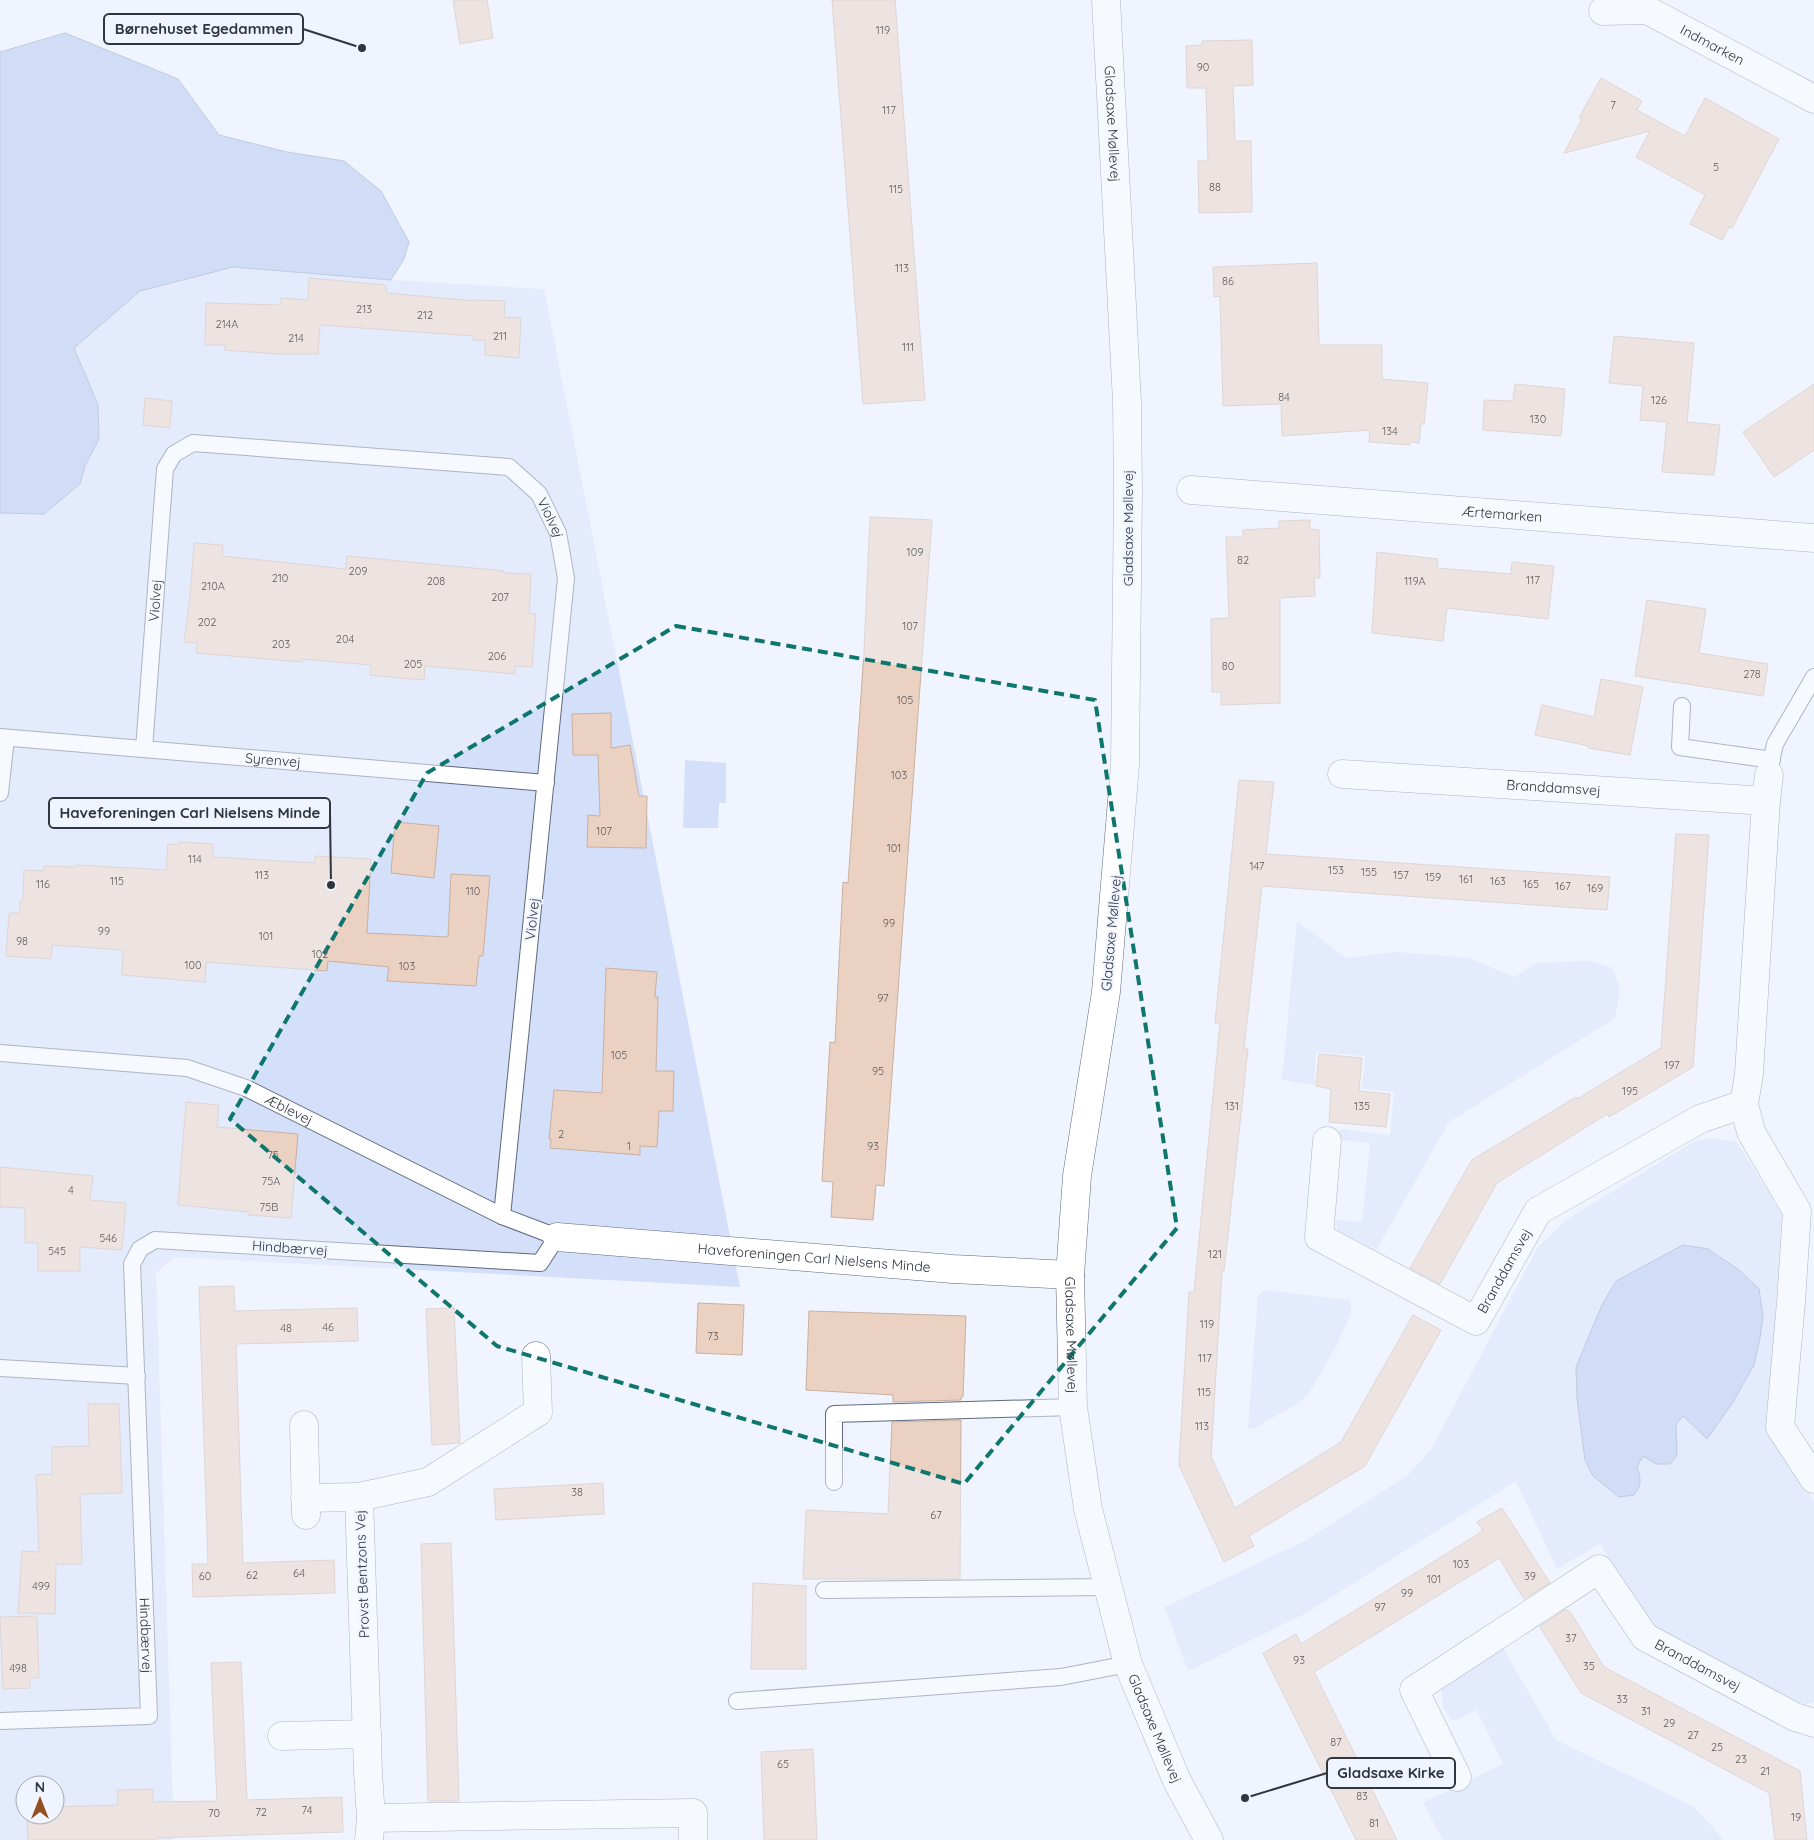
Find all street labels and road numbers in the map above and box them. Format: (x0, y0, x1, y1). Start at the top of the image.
street label: Indmarken (1677, 20, 1747, 69)
street label: Gladsaxe Møllevej (1100, 65, 1125, 183)
street label: Gladsaxe Møllevej (1119, 470, 1137, 586)
street label: Violvej (533, 495, 568, 539)
street label: Ærtemarken (1461, 502, 1543, 526)
street label: Violvej (145, 578, 166, 622)
street label: Syrenvej (244, 749, 302, 771)
street label: Branddamsvej (1506, 775, 1601, 799)
street label: Gladsaxe Møllevej (1097, 874, 1125, 992)
street label: Violvej (521, 897, 543, 941)
street label: Æblevej (262, 1090, 316, 1129)
street label: Branddamsvej (1473, 1225, 1535, 1317)
street label: Hindbærvej (252, 1236, 328, 1260)
street label: Haveforeningen Carl Nielsens Minde (697, 1239, 931, 1276)
street label: Gladsaxe Møllevej (1061, 1277, 1082, 1394)
street label: Provst Bentzons Vej (351, 1510, 373, 1638)
street label: Hindbærvej (136, 1597, 156, 1674)
street label: Branddamsvej (1652, 1635, 1744, 1695)
street label: Gladsaxe Møllevej (1124, 1671, 1186, 1786)

